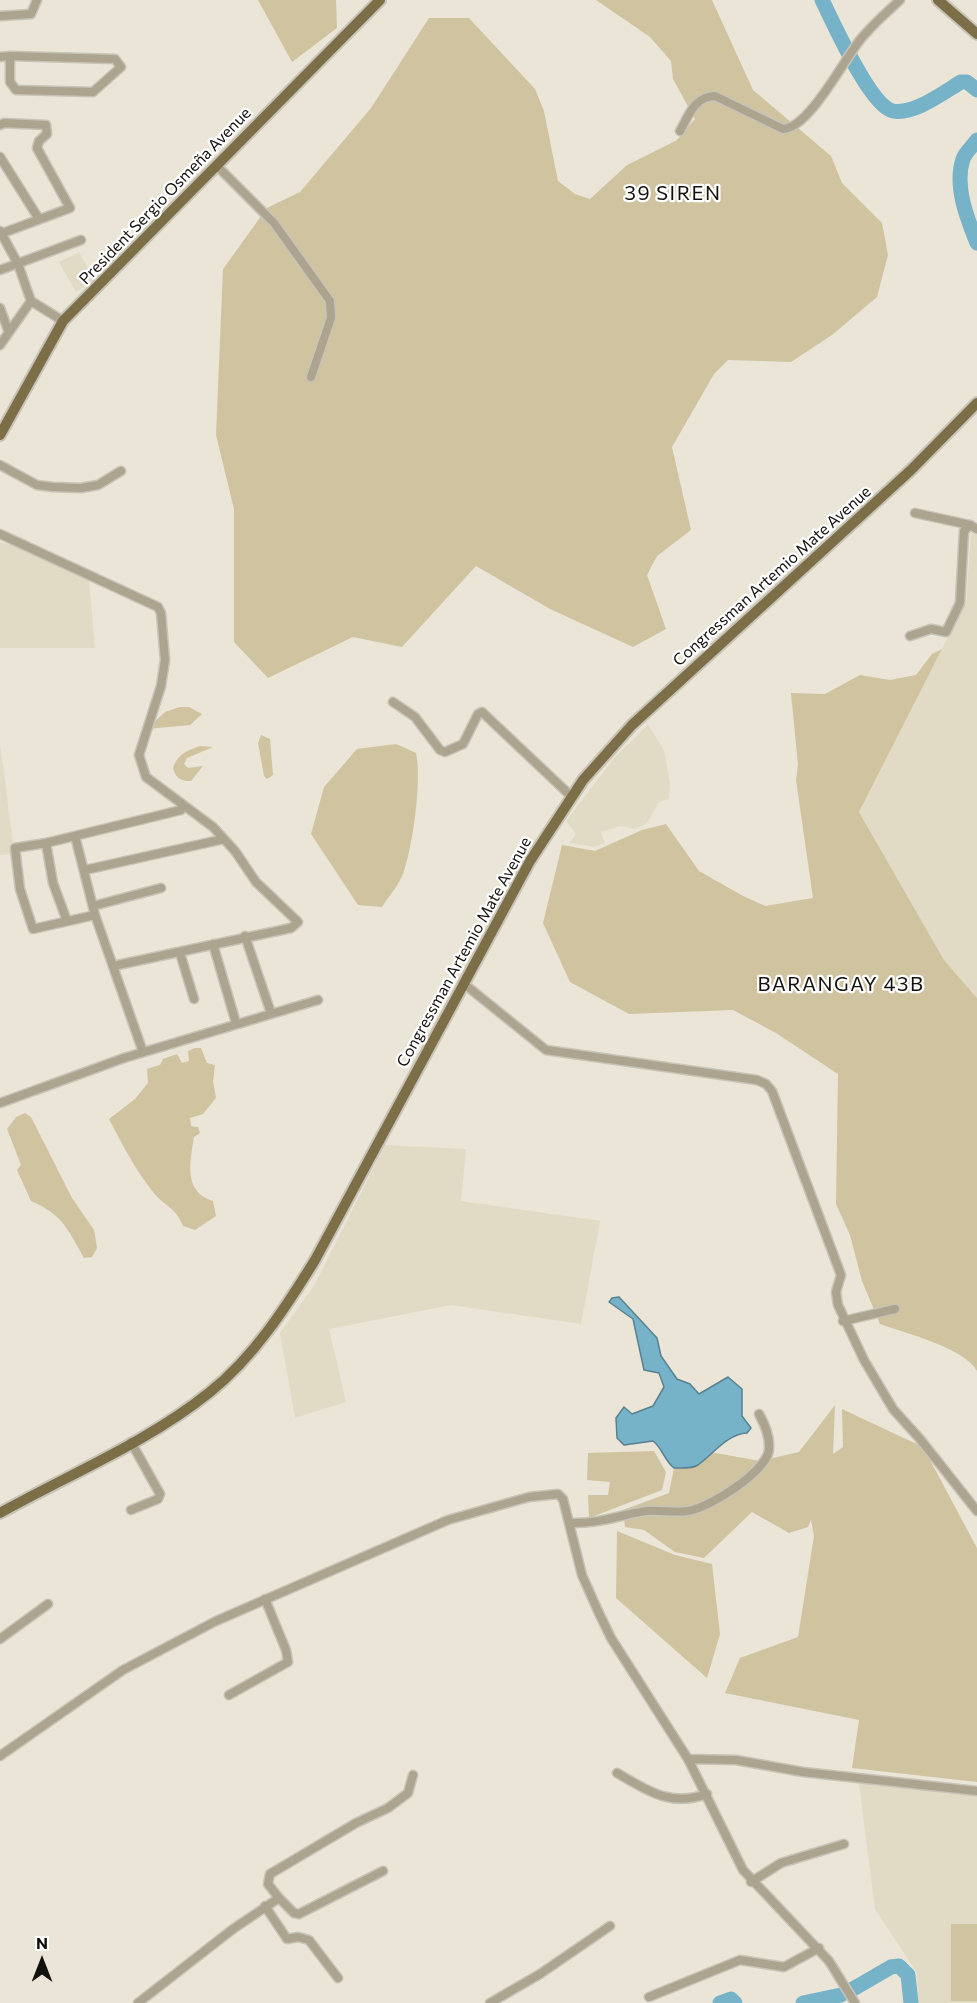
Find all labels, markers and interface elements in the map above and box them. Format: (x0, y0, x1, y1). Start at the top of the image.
street label: President Sergio Osmeña Avenue (75, 103, 255, 289)
district label: 39 SIREN (624, 181, 722, 205)
street label: Congressman Artemio Mate Avenue (669, 482, 875, 670)
street label: Congressman Artemio Mate Avenue (393, 834, 535, 1070)
district label: BARANGAY 43B (758, 972, 924, 996)
north arrow (12, 1931, 72, 1991)
text: N (36, 1933, 48, 1952)

